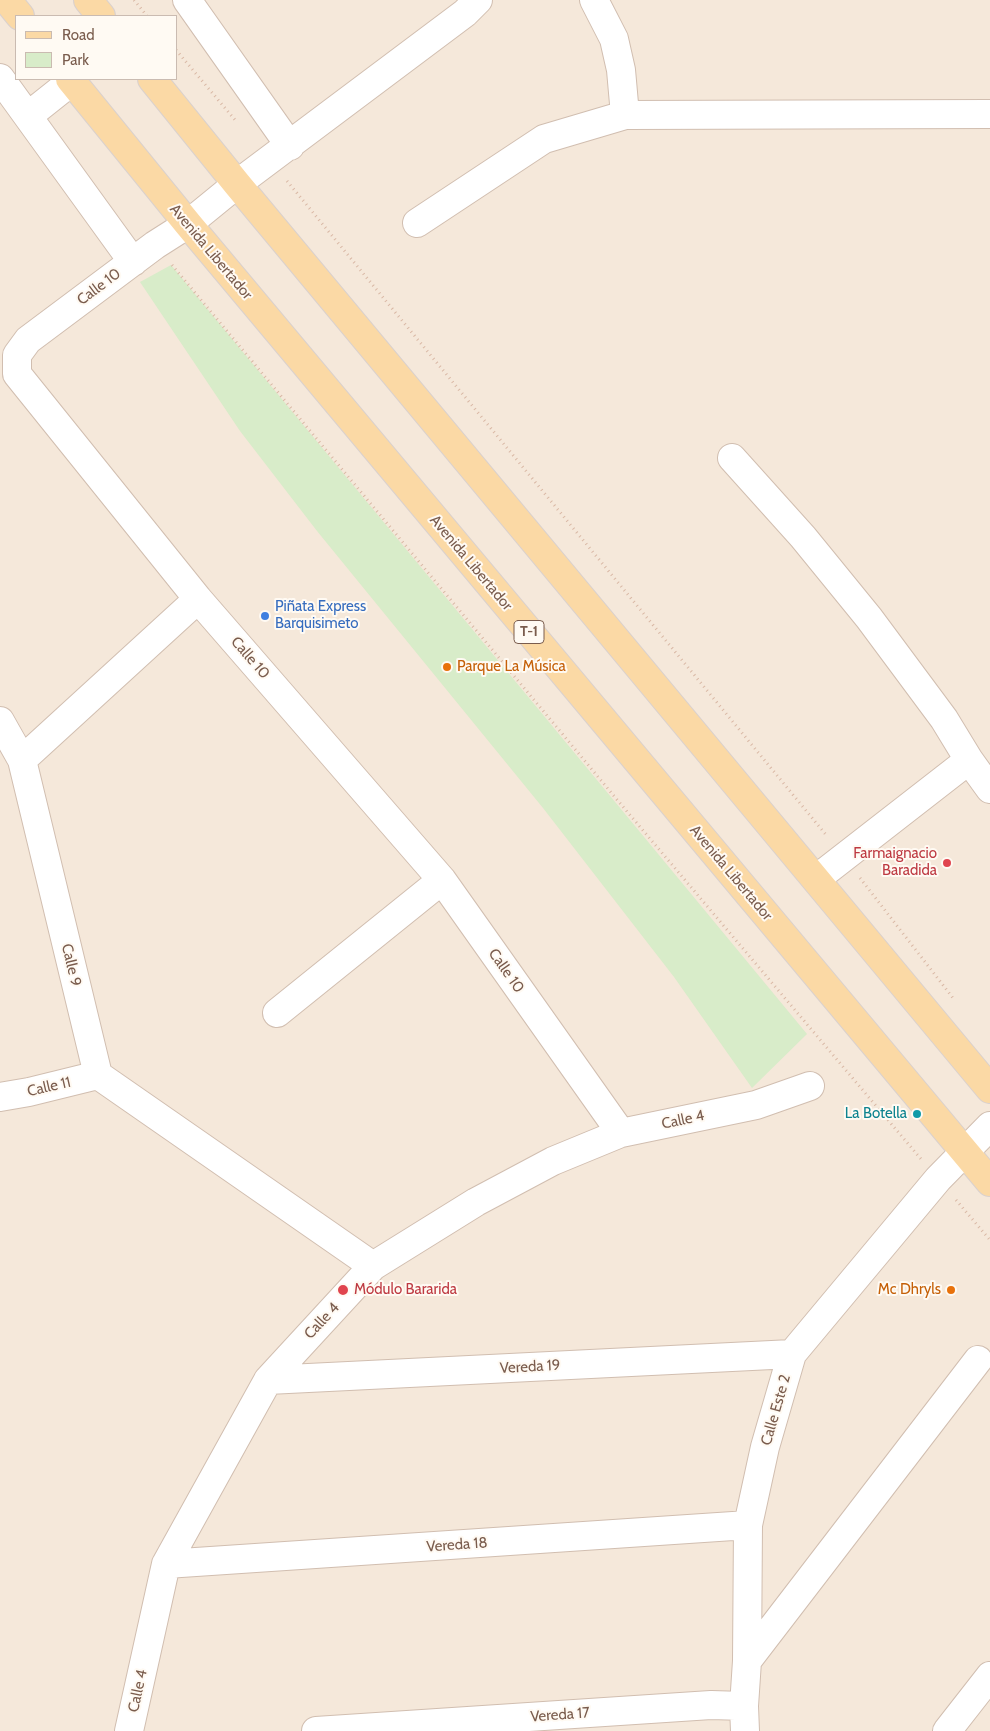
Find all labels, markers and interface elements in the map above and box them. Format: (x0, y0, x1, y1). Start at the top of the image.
legend (15, 15, 178, 80)
text: Road (62, 26, 95, 44)
text: Park (62, 51, 89, 69)
street label: Avenida Libertador (166, 201, 256, 303)
street label: Calle 10 (74, 265, 124, 309)
street label: Avenida Libertador (426, 512, 516, 614)
place label: Piñata Express Barquisimeto (275, 598, 366, 633)
marker: Piñata Express Barquisimeto (259, 610, 271, 622)
road number: T-1 (514, 620, 544, 644)
street label: Calle 10 (227, 633, 273, 683)
place label: Parque La Música (457, 658, 566, 676)
marker: Parque La Música (441, 661, 453, 673)
street label: Avenida Libertador (686, 822, 776, 924)
place label: Farmaignacio Baradida (853, 845, 937, 880)
marker: Farmaignacio Baradida (941, 857, 953, 869)
street label: Calle 9 (57, 942, 85, 988)
street label: Calle 10 (484, 945, 528, 997)
street label: Calle 11 (25, 1073, 73, 1101)
place label: La Botella (845, 1105, 907, 1123)
street label: Calle 4 (660, 1107, 706, 1133)
marker: La Botella (911, 1108, 923, 1120)
place label: Módulo Bararida (354, 1281, 457, 1299)
place label: Mc Dhryls (878, 1281, 941, 1299)
marker: Módulo Bararida (336, 1283, 350, 1297)
marker: Mc Dhryls (945, 1284, 957, 1296)
street label: Calle 4 (301, 1299, 343, 1343)
street label: Vereda 19 (499, 1356, 561, 1378)
street label: Calle Este 2 (757, 1373, 795, 1447)
street label: Vereda 18 (426, 1534, 488, 1556)
street label: Calle 4 (125, 1668, 151, 1714)
street label: Vereda 17 (530, 1704, 590, 1726)

